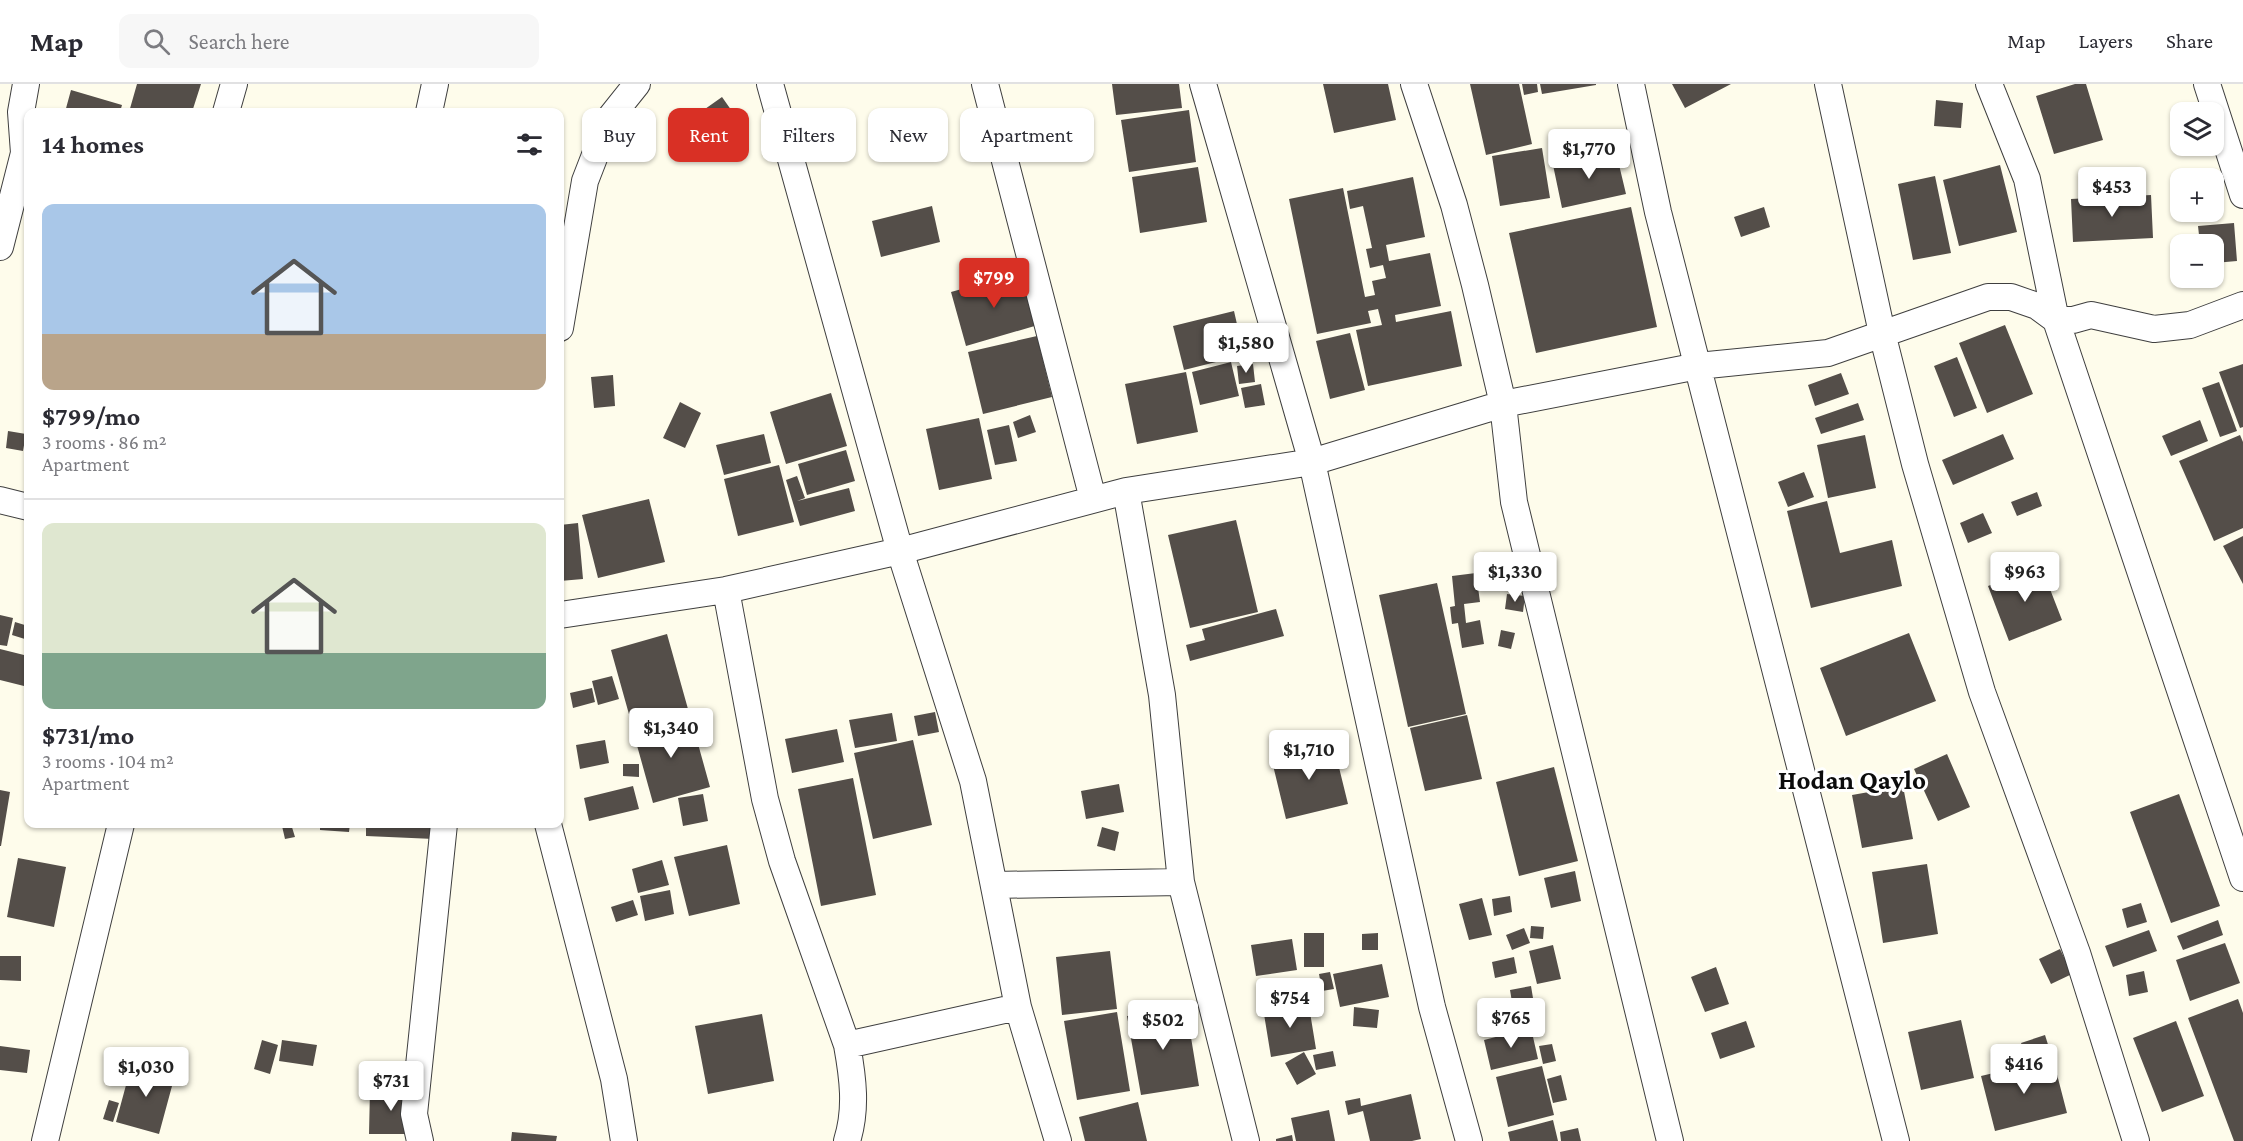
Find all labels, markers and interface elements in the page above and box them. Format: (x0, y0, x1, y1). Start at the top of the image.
search box (119, 14, 539, 68)
icon: search (140, 25, 173, 58)
text: Map (30, 26, 83, 57)
text: Search here (188, 29, 289, 54)
text: Map (2007, 29, 2046, 53)
text: Layers (2079, 29, 2133, 53)
text: Share (2166, 29, 2213, 53)
map controls (2170, 102, 2224, 288)
button: layers (2170, 102, 2224, 156)
chip: Buy (582, 108, 656, 162)
chip: Rent (668, 108, 749, 162)
chip: Filters (761, 108, 856, 162)
chip: New (868, 108, 948, 162)
chip: Apartment (960, 108, 1094, 162)
icon: filters (513, 128, 546, 161)
pin: $1,770 (1540, 129, 1638, 180)
text: 14 homes (42, 130, 144, 159)
text: $1,770 (1562, 137, 1616, 159)
pin: $453 (2076, 167, 2148, 218)
button: + (2170, 168, 2224, 222)
text: $453 (2092, 175, 2132, 197)
button: − (2170, 234, 2224, 288)
icon: home (240, 243, 348, 351)
pin: $799 (958, 258, 1030, 309)
text: $799 (973, 266, 1015, 288)
pin: $1,580 (1197, 323, 1295, 374)
text: $1,580 (1218, 331, 1274, 353)
text: $799/mo (42, 402, 140, 431)
text: 3 rooms · 86 m² (42, 431, 167, 453)
text: Apartment (42, 453, 129, 475)
pin: $1,330 (1466, 552, 1564, 603)
pin: $963 (1989, 552, 2061, 603)
text: $1,330 (1488, 560, 1542, 582)
text: $963 (2004, 560, 2046, 582)
icon: home (240, 562, 348, 670)
pin: $1,340 (622, 708, 720, 759)
text: $1,340 (643, 716, 699, 738)
text: $731/mo (42, 721, 134, 750)
pin: $1,710 (1260, 730, 1358, 781)
text: $1,710 (1283, 738, 1335, 760)
text: 3 rooms · 104 m² (42, 750, 174, 772)
district label: Hodan Qaylo (1778, 765, 1926, 795)
text: Apartment (42, 772, 129, 794)
pin: $754 (1254, 978, 1326, 1029)
text: $754 (1270, 986, 1310, 1008)
pin: $765 (1475, 998, 1547, 1049)
pin: $502 (1127, 1000, 1199, 1051)
text: $765 (1491, 1006, 1531, 1028)
text: $502 (1142, 1008, 1184, 1030)
pin: $416 (1988, 1044, 2060, 1095)
pin: $1,030 (97, 1047, 195, 1098)
text: $416 (2004, 1052, 2044, 1074)
text: $1,030 (118, 1055, 174, 1077)
pin: $731 (355, 1061, 427, 1112)
text: $731 (373, 1069, 409, 1091)

